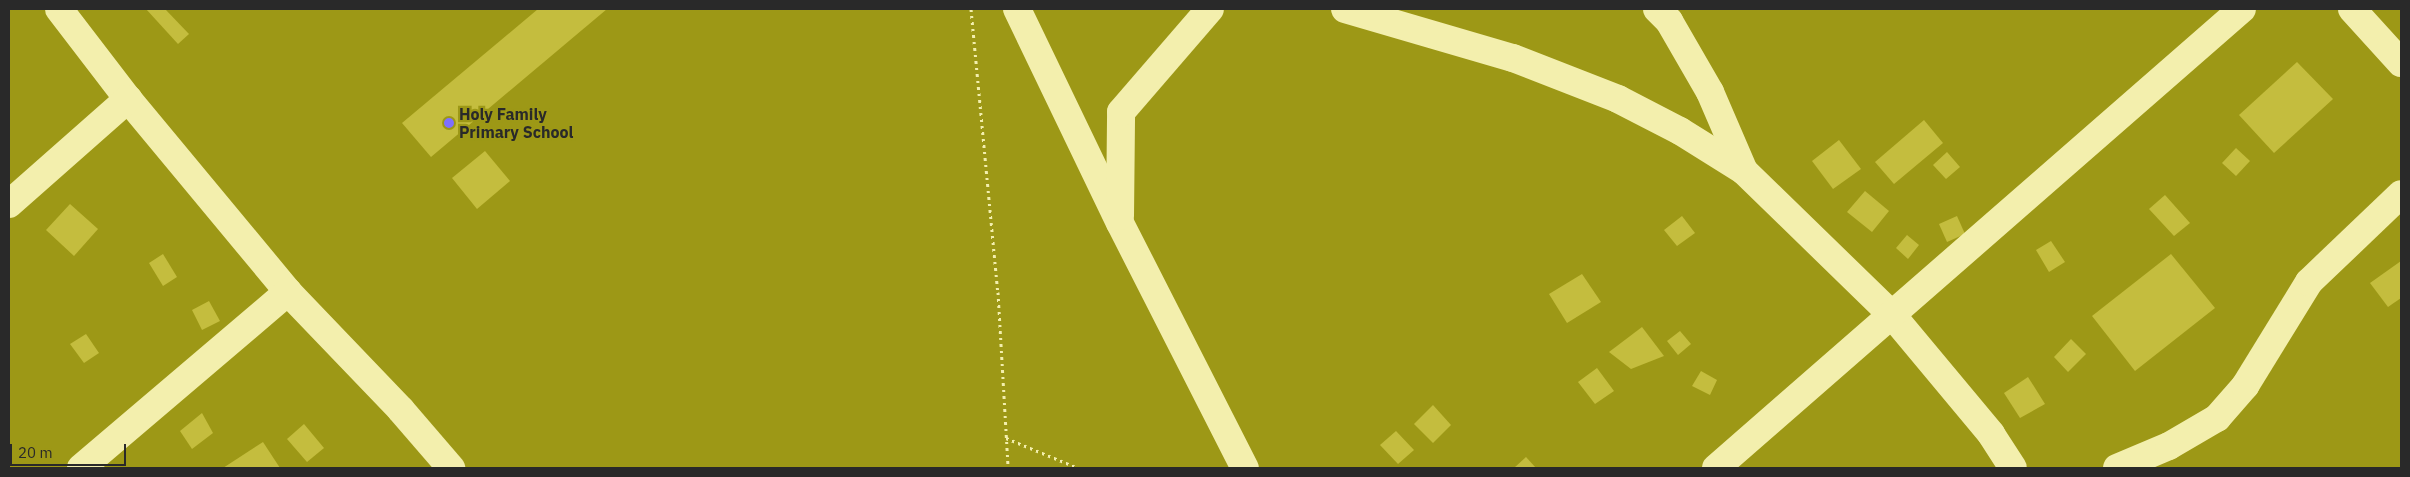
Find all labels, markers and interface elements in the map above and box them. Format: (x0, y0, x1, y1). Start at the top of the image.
place label: Holy Family Primary School (459, 104, 573, 142)
marker: Holy Family Primary School (443, 117, 455, 129)
scale bar (12, 434, 129, 466)
text: 20 m (18, 443, 53, 462)

